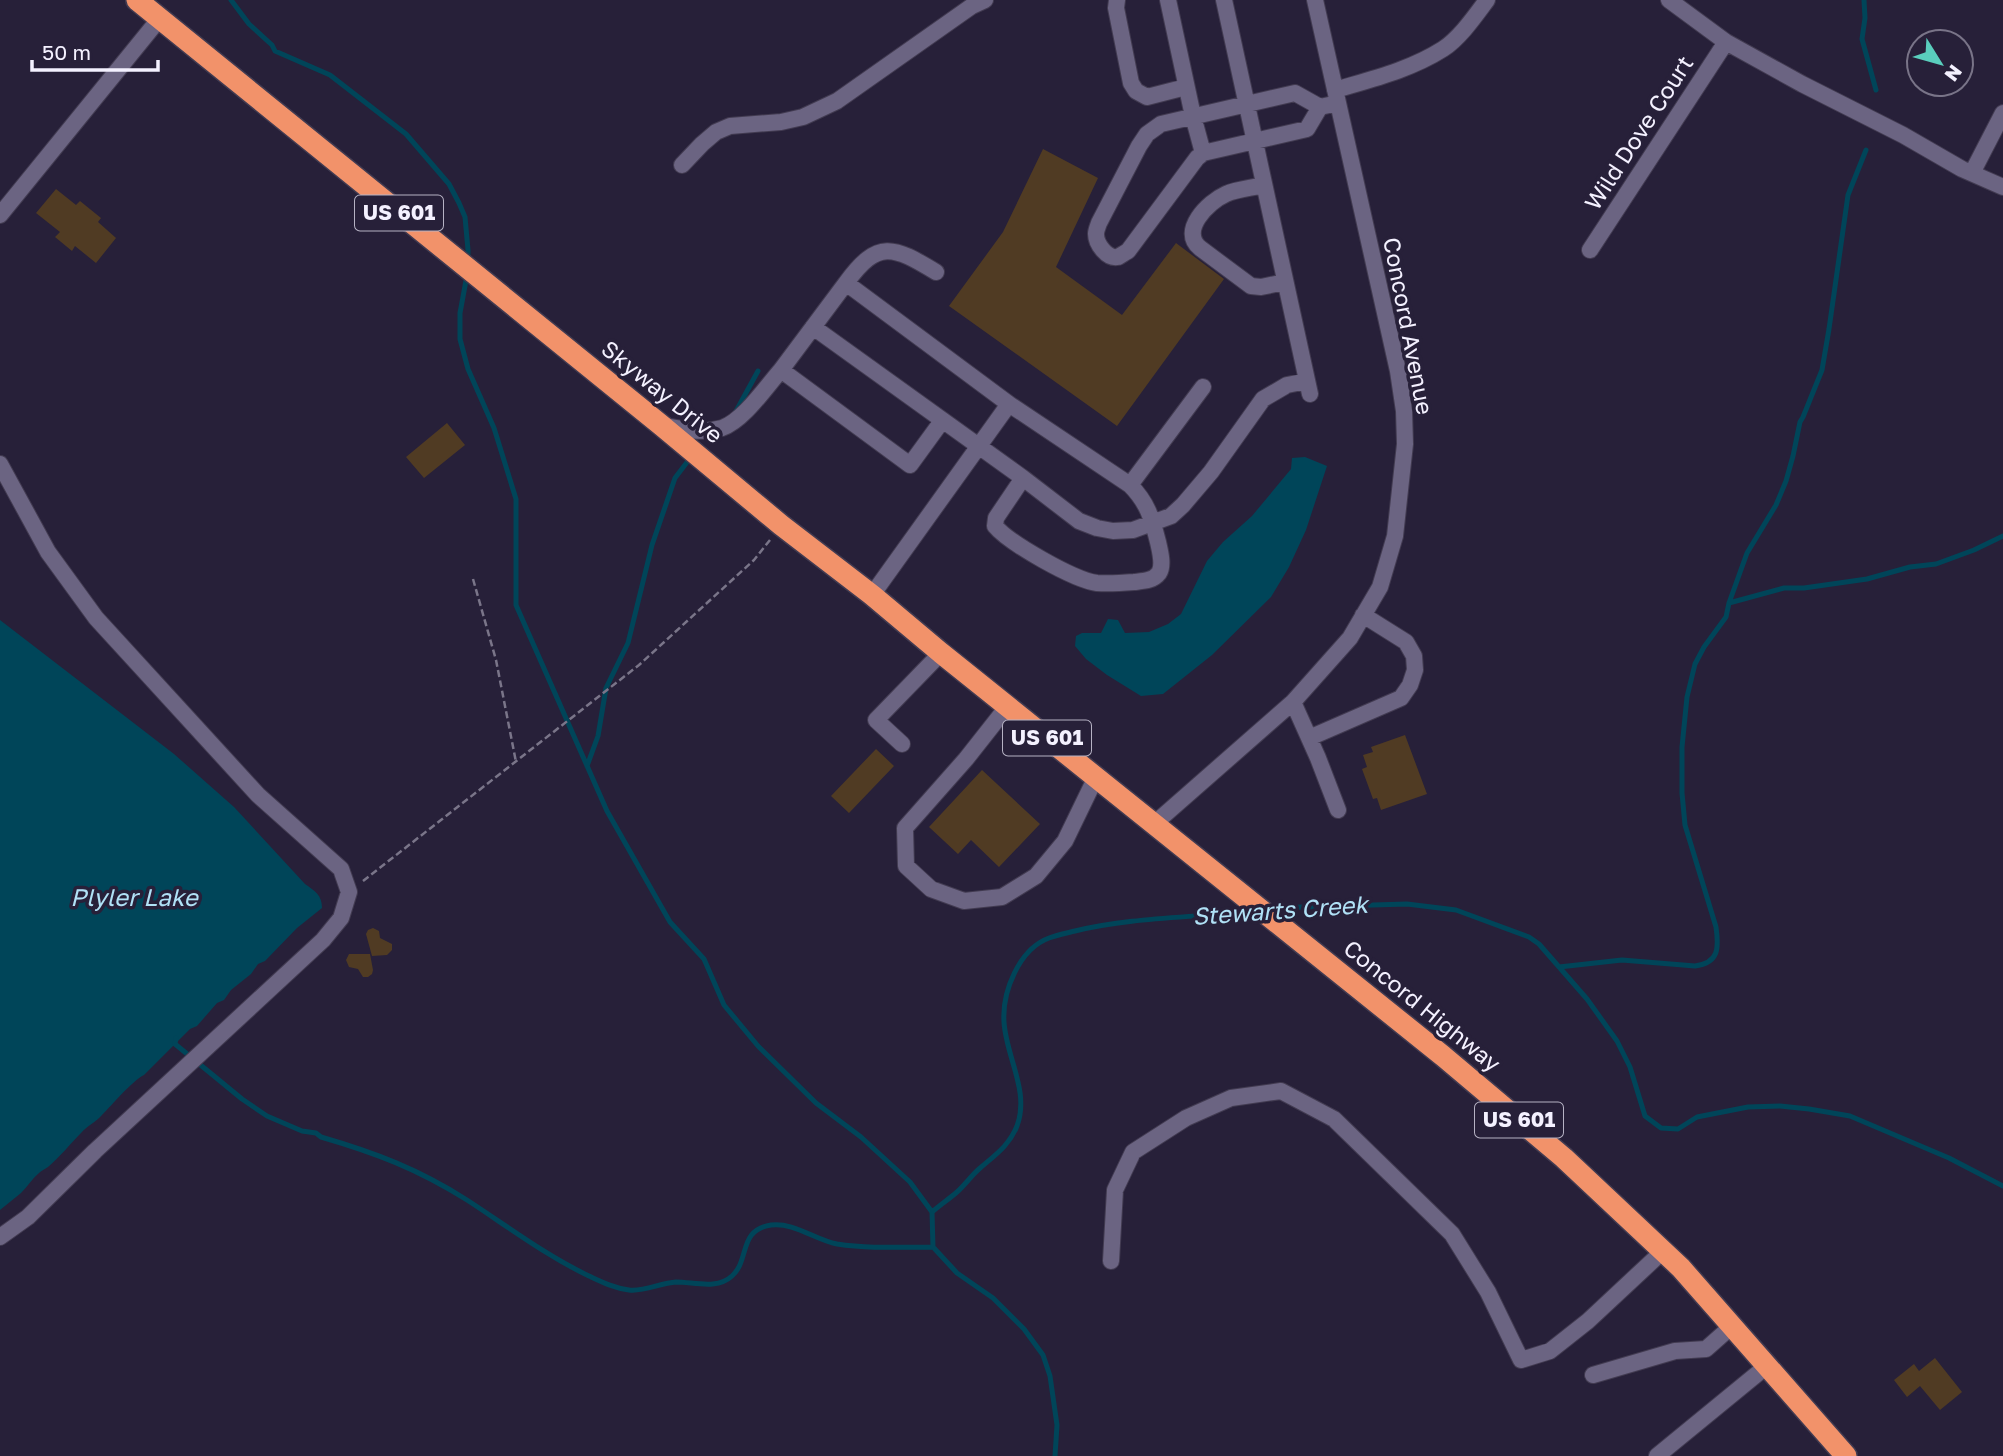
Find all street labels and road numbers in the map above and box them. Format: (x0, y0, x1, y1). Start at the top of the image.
street label: Wild Dove Court (1578, 50, 1698, 215)
road number: US 601 (355, 196, 443, 230)
street label: Concord Avenue (1378, 235, 1440, 417)
street label: Skyway Drive (596, 334, 729, 449)
road number: US 601 (1003, 720, 1091, 756)
street label: Concord Highway (1338, 933, 1507, 1077)
road number: US 601 (1475, 1102, 1563, 1138)

